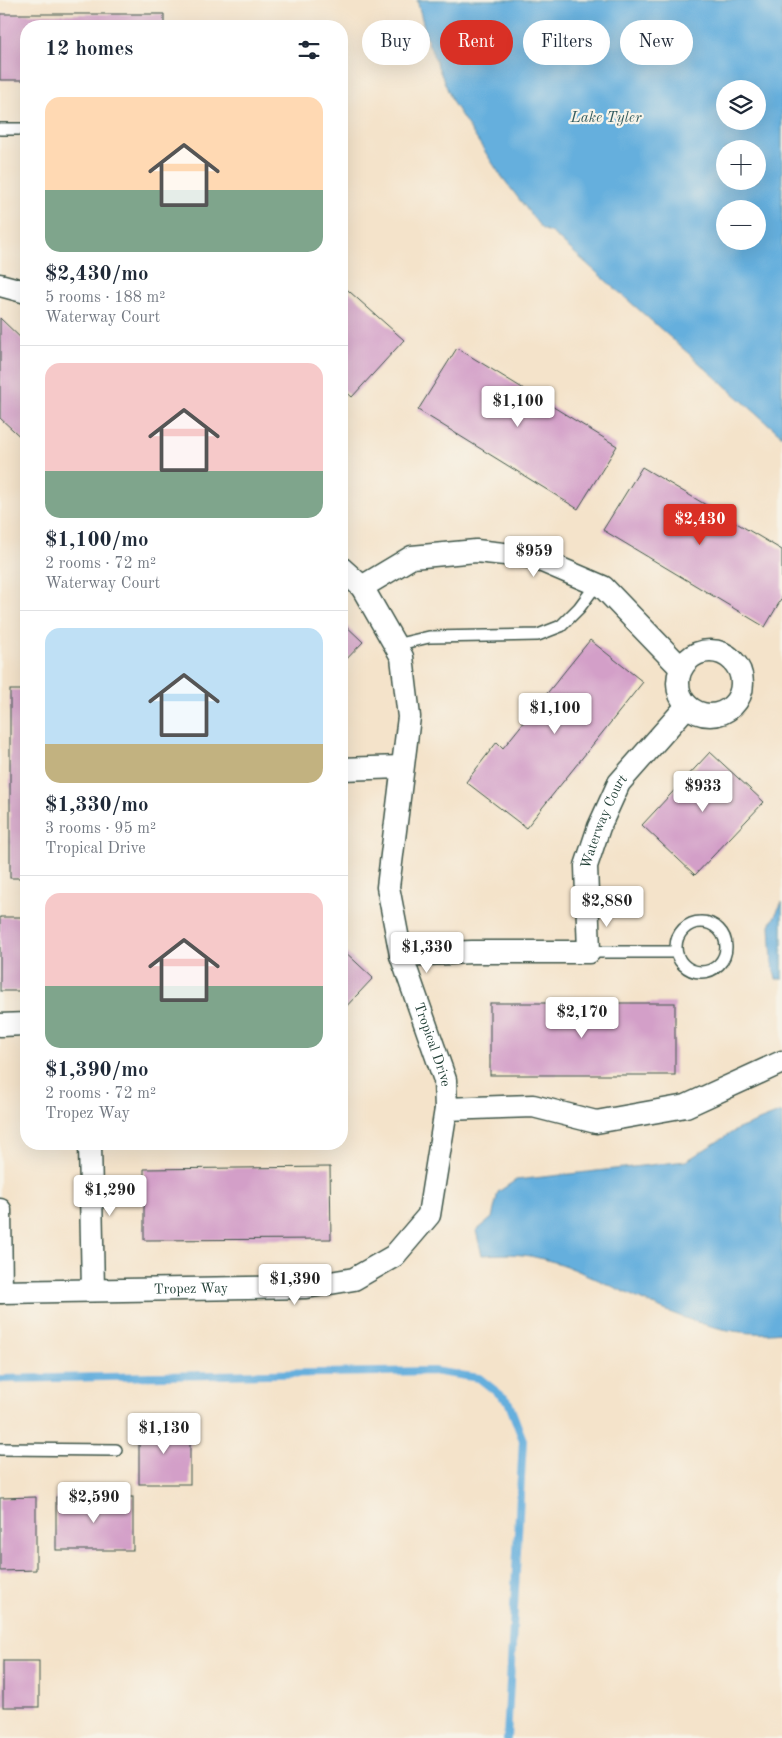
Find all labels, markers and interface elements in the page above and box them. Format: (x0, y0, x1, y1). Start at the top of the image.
chip: Buy (362, 20, 430, 65)
chip: Rent (440, 20, 513, 65)
chip: Filters (523, 20, 610, 65)
chip: New (620, 20, 693, 65)
icon: filters (295, 36, 323, 64)
text: 12 homes (45, 39, 133, 60)
map controls (716, 80, 766, 250)
button: layers (716, 80, 766, 130)
water label: Lake Tyler (570, 111, 642, 126)
icon: home (139, 130, 229, 220)
button: + (716, 140, 766, 190)
button: − (716, 200, 766, 250)
text: $2,430/mo (45, 264, 149, 285)
text: 5 rooms · 188 m² (45, 290, 165, 306)
text: Waterway Court (45, 310, 160, 326)
pin: $1,100 (477, 386, 559, 428)
text: $1,100 (493, 394, 543, 410)
icon: home (139, 395, 229, 485)
pin: $2,430 (659, 504, 741, 546)
text: $2,430 (675, 512, 725, 528)
text: $1,100/mo (45, 530, 149, 551)
pin: $959 (504, 536, 564, 578)
text: $959 (515, 544, 553, 560)
text: 2 rooms · 72 m² (45, 556, 156, 572)
text: Waterway Court (45, 576, 160, 592)
icon: home (139, 660, 229, 750)
pin: $1,100 (514, 692, 596, 735)
text: $1,100 (530, 701, 580, 717)
pin: $933 (673, 770, 733, 813)
street label: Waterway Court (579, 772, 630, 871)
text: $933 (684, 779, 722, 795)
text: $1,330/mo (45, 795, 149, 816)
text: 3 rooms · 95 m² (45, 821, 156, 837)
text: Tropical Drive (45, 841, 146, 857)
pin: $2,880 (566, 886, 648, 928)
text: $2,880 (582, 894, 632, 910)
icon: home (139, 925, 229, 1015)
pin: $1,330 (386, 932, 468, 974)
text: $1,330 (402, 940, 452, 956)
pin: $2,170 (541, 996, 623, 1039)
street label: Tropical Drive (411, 1001, 452, 1087)
text: $2,170 (557, 1005, 607, 1021)
text: $1,390/mo (45, 1060, 149, 1081)
text: 2 rooms · 72 m² (45, 1086, 156, 1102)
text: Tropez Way (45, 1106, 130, 1122)
pin: $1,290 (69, 1174, 151, 1217)
text: $1,290 (85, 1183, 135, 1199)
pin: $1,390 (254, 1264, 336, 1306)
text: $1,390 (270, 1272, 320, 1288)
street label: Tropez Way (154, 1281, 229, 1296)
pin: $1,130 (123, 1412, 205, 1455)
text: $1,130 (139, 1421, 189, 1437)
pin: $2,590 (53, 1482, 135, 1524)
text: $2,590 (69, 1490, 119, 1506)

